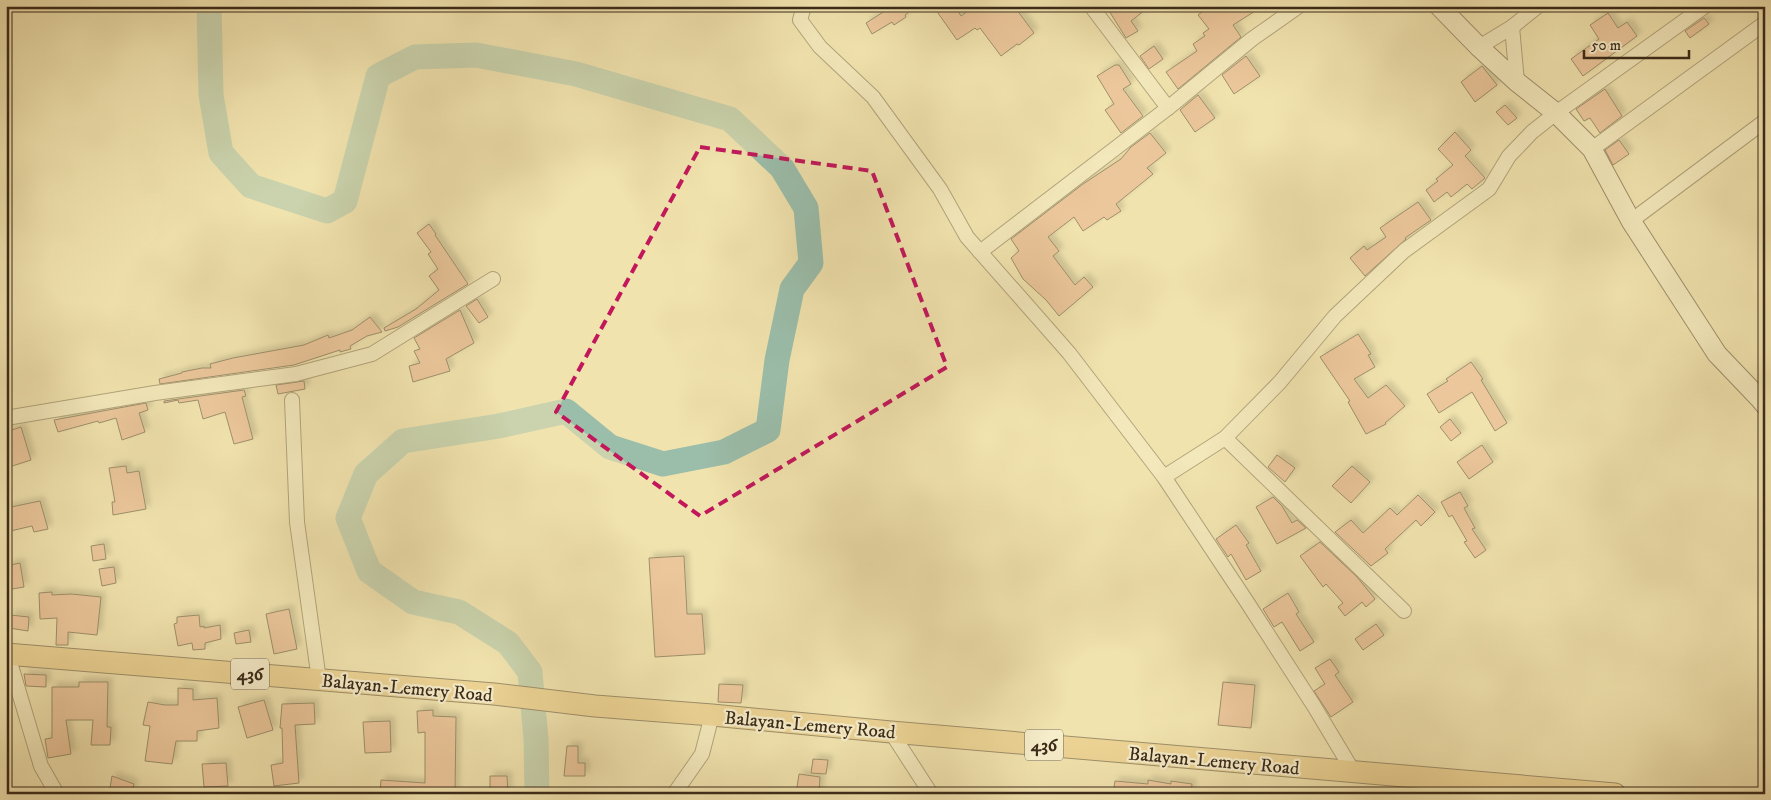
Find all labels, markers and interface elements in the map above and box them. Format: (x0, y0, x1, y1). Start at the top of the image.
scale bar (1584, 28, 1688, 60)
text: 50 m (1591, 36, 1621, 55)
road number: 436 (231, 659, 269, 690)
street label: Balayan-Lemery Road (320, 670, 494, 707)
street label: Balayan-Lemery Road (723, 707, 897, 744)
road number: 436 (1025, 730, 1063, 760)
street label: Balayan-Lemery Road (1127, 743, 1301, 780)

